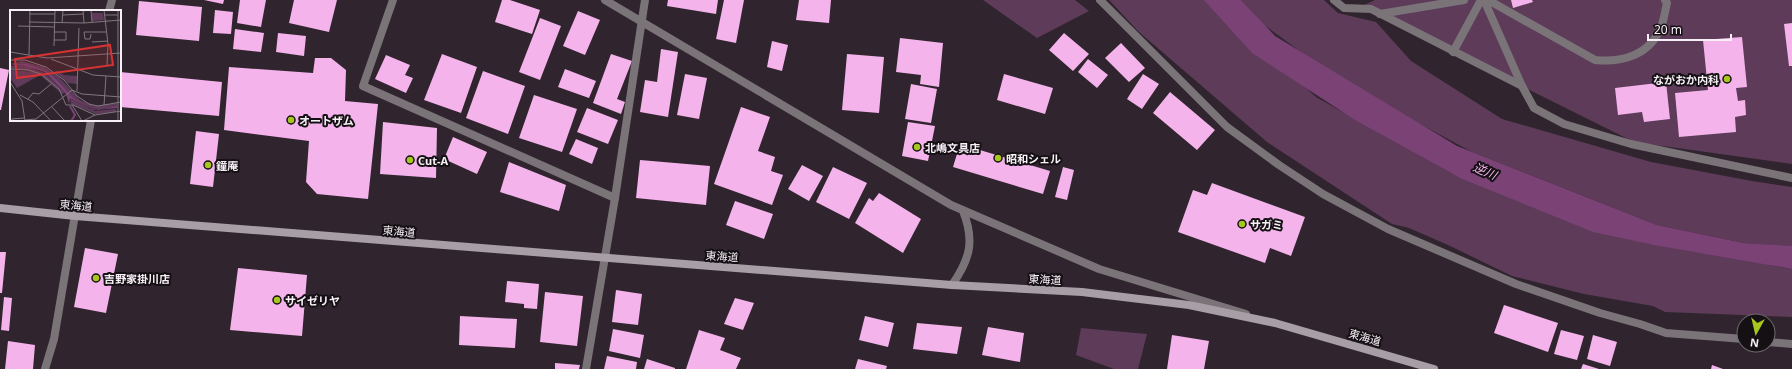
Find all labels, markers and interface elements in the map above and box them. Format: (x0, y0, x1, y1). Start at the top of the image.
inset map (10, 10, 121, 121)
scale bar (1648, 16, 1731, 42)
text: 20 m (1654, 21, 1682, 38)
place label: ながおか内科 (1653, 72, 1719, 87)
marker: ながおか内科 (1722, 74, 1732, 84)
place label: オートザム (299, 113, 354, 128)
marker: オートザム (286, 115, 296, 125)
place label: 北嶋文具店 (925, 140, 980, 155)
marker: 北嶋文具店 (912, 142, 922, 152)
place label: 昭和シェル (1006, 151, 1061, 166)
place label: Cut-A (418, 153, 449, 168)
marker: 昭和シェル (993, 153, 1003, 163)
marker: Cut-A (405, 155, 415, 165)
place label: 鐘庵 (216, 158, 239, 173)
water label: 逆川 (1471, 158, 1501, 184)
marker: 鐘庵 (203, 160, 213, 170)
street label: 東海道 (59, 196, 93, 214)
place label: サガミ (1250, 217, 1283, 232)
marker: サガミ (1237, 219, 1247, 229)
street label: 東海道 (382, 222, 416, 240)
street label: 東海道 (705, 247, 739, 265)
place label: 吉野家掛川店 (104, 271, 170, 286)
street label: 東海道 (1028, 271, 1062, 287)
marker: 吉野家掛川店 (91, 273, 101, 283)
place label: サイゼリヤ (285, 293, 340, 308)
marker: サイゼリヤ (272, 295, 282, 305)
north arrow (1736, 313, 1776, 353)
street label: 東海道 (1347, 325, 1383, 349)
text: N (1749, 335, 1760, 351)

